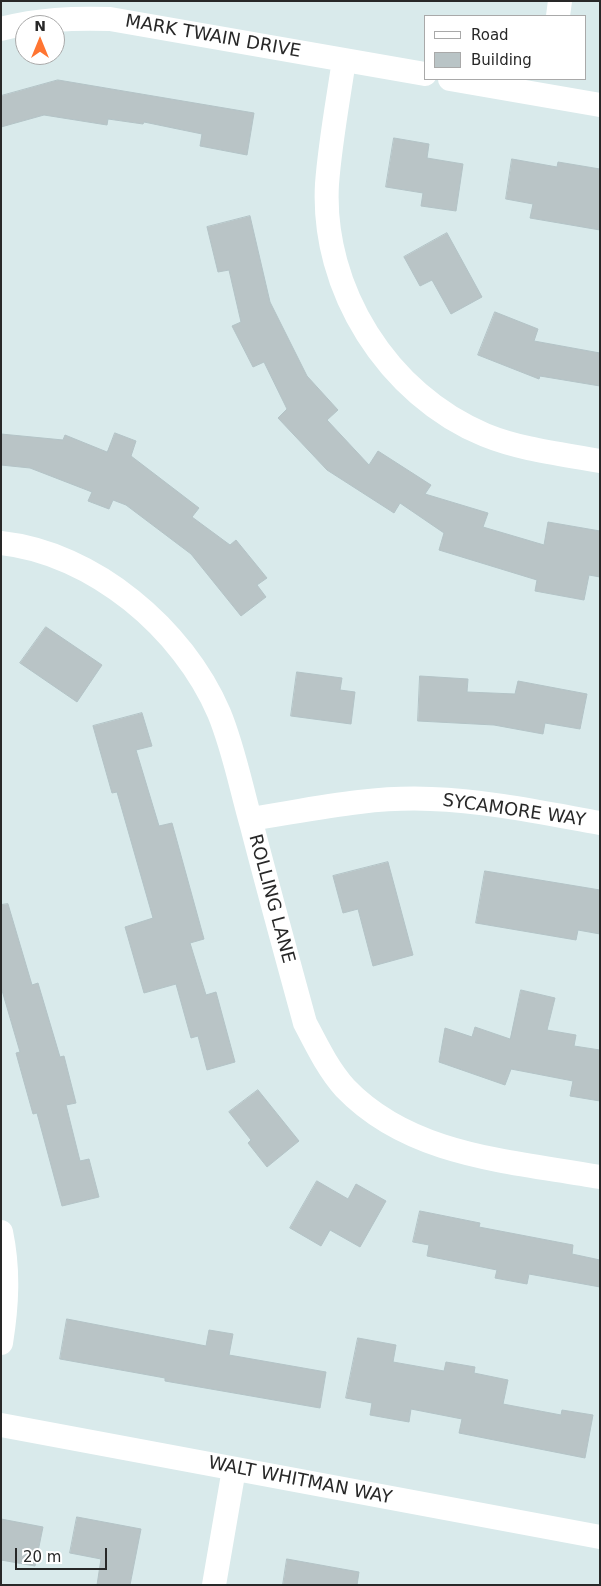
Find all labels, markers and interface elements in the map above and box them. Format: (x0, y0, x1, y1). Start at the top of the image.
street label: MARK TWAIN DRIVE (124, 11, 302, 63)
north arrow (15, 15, 65, 65)
legend (424, 15, 586, 80)
text: N (34, 18, 46, 34)
text: Road (471, 26, 509, 44)
text: Building (471, 51, 532, 69)
street label: SYCAMORE WAY (441, 790, 587, 832)
street label: ROLLING LANE (243, 832, 299, 966)
street label: WALT WHITMAN WAY (206, 1453, 394, 1509)
scale bar (18, 1538, 110, 1570)
text: 20 m (23, 1548, 61, 1566)

